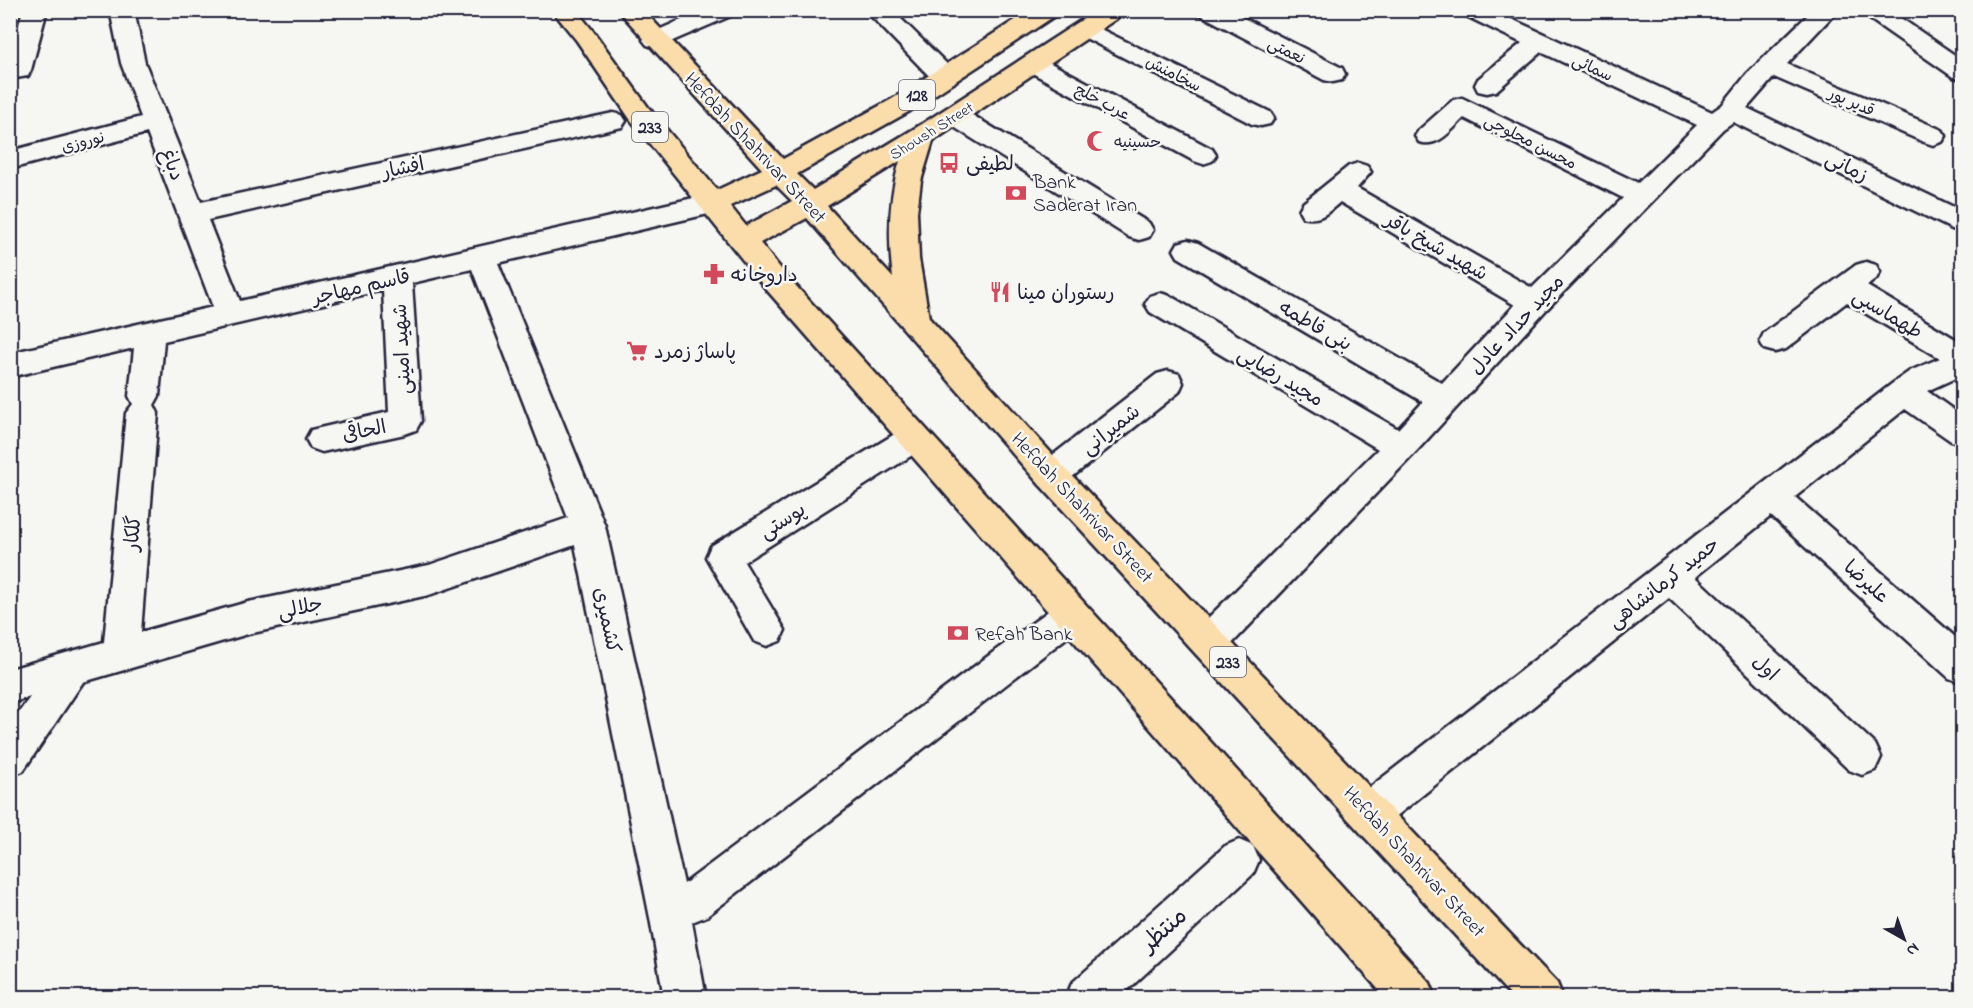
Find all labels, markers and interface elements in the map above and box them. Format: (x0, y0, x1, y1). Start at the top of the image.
street label: نعمتی (1263, 32, 1309, 71)
street label: سمائی (1568, 49, 1616, 89)
street label: سخامنش (1141, 51, 1205, 99)
street label: Hefdah Shahrivar Street (676, 66, 832, 231)
street label: عرب خلج (1070, 78, 1134, 127)
road number: 128 (899, 80, 935, 110)
street label: قدیر پور (1823, 81, 1878, 124)
street label: Shoush Street (885, 96, 979, 167)
street label: محسن محلوجی (1480, 109, 1580, 176)
road number: 233 (632, 112, 668, 142)
street label: نوروزی (59, 126, 108, 160)
mosque icon: حسینیه (1085, 129, 1109, 153)
place label: حسینیه (1114, 131, 1161, 155)
street label: دباغ (151, 144, 190, 185)
street label: زمانی (1820, 145, 1872, 191)
street label: افشار (378, 151, 427, 188)
bus stop icon: لطیفی (937, 151, 961, 175)
place label: لطیفی (966, 151, 1014, 180)
place label: Bank Saderat Iran (1032, 169, 1137, 221)
bank icon: Bank Saderat Iran (1004, 181, 1028, 205)
street label: شهید شیخ باقر (1377, 206, 1493, 289)
pharmacy icon: داروخانه (702, 262, 726, 286)
place label: داروخانه (731, 262, 798, 291)
street label: قاسم مهاجر (308, 263, 413, 314)
street label: مجید حداد عادل (1463, 269, 1572, 382)
restaurant icon: رستوران مینا (988, 280, 1012, 304)
place label: رستوران مینا (1017, 280, 1115, 309)
street label: طهماسبی (1846, 283, 1927, 348)
street label: بنی فاطمه (1273, 294, 1357, 360)
street label: شهید امینی (387, 303, 420, 395)
supermarket icon: پاساژ زمرد (625, 339, 649, 363)
place label: پاساژ زمرد (654, 339, 736, 368)
street label: مجید رضایی (1231, 341, 1328, 415)
street label: شمیرانی (1076, 399, 1147, 463)
street label: الحاقی (340, 413, 389, 451)
street label: Hefdah Shahrivar Street (1003, 426, 1159, 591)
street label: پوستی (754, 497, 812, 548)
street label: گلکار (118, 514, 150, 554)
street label: حمید کرمانشاهی (1603, 531, 1726, 637)
street label: علیرضا (1836, 554, 1895, 611)
street label: کشمیری (584, 585, 627, 656)
street label: جلالی (275, 591, 326, 628)
bank icon: Refah Bank (946, 621, 970, 645)
place label: Refah Bank (975, 621, 1073, 650)
road number: 233 (1210, 647, 1246, 677)
street label: اول (1744, 649, 1784, 689)
street label: Hefdah Shahrivar Street (1335, 780, 1491, 945)
street label: منتظر (1132, 900, 1196, 963)
north arrow (1874, 909, 1934, 969)
text: N (1900, 936, 1924, 962)

